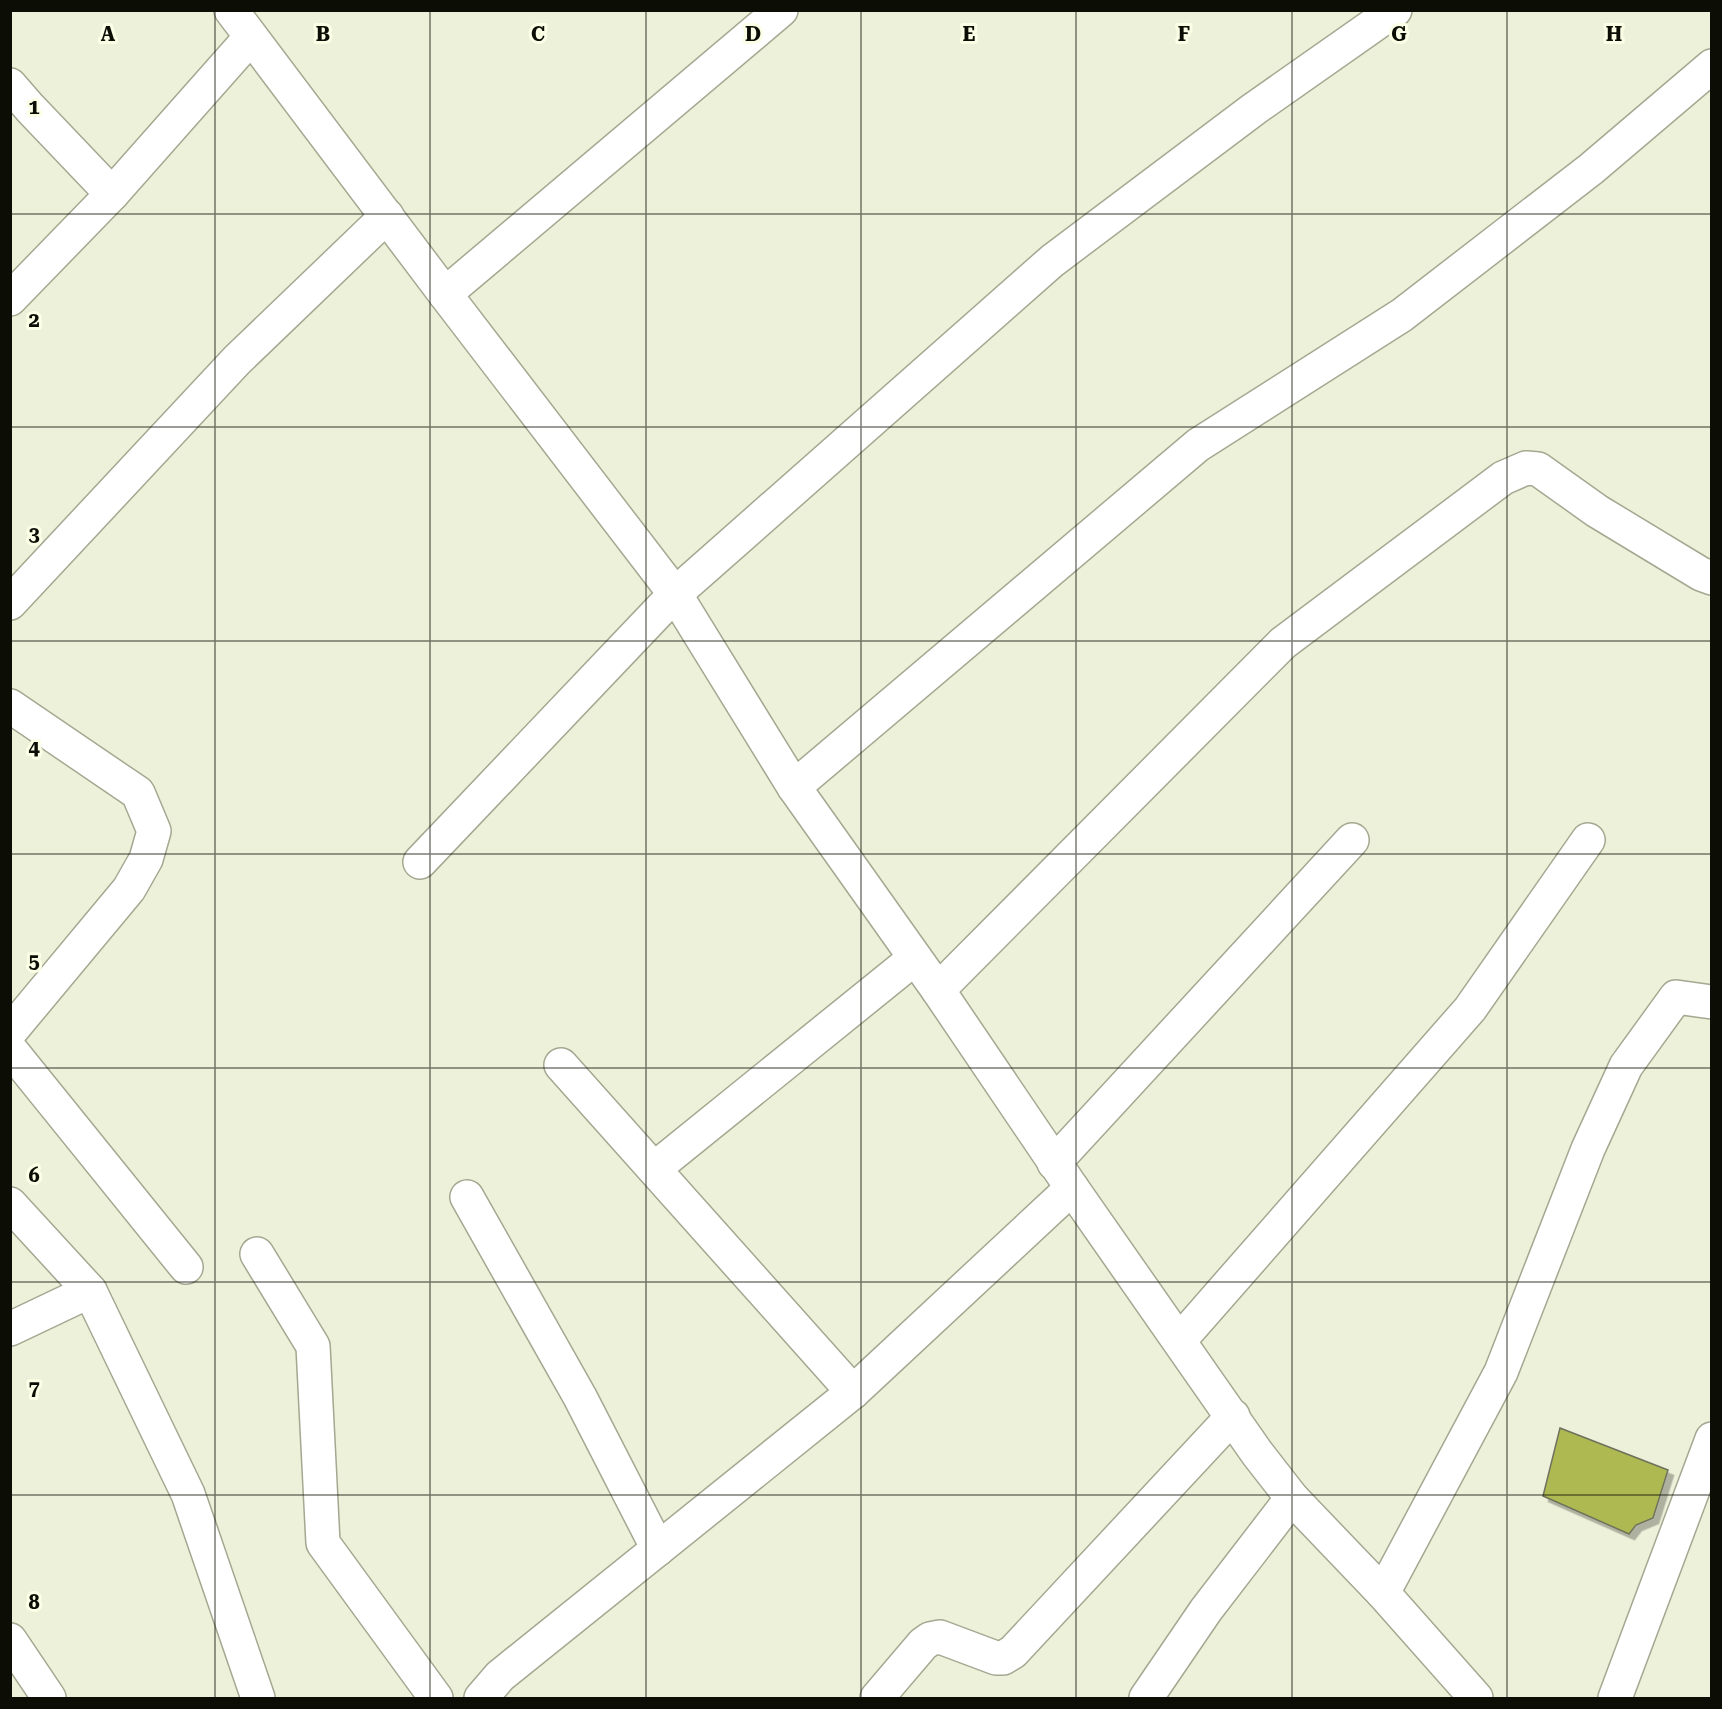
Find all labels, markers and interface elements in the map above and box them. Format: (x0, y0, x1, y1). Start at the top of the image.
text: A (101, 22, 116, 46)
text: B (316, 22, 330, 46)
text: C (531, 22, 545, 46)
text: D (745, 22, 761, 46)
text: E (963, 22, 976, 46)
text: F (1178, 22, 1190, 46)
text: G (1391, 22, 1407, 46)
text: H (1606, 22, 1622, 46)
text: 1 (28, 95, 40, 119)
text: 2 (28, 308, 40, 332)
text: 3 (28, 522, 40, 546)
text: 4 (28, 736, 40, 760)
text: 5 (28, 949, 40, 973)
text: 6 (28, 1163, 40, 1187)
text: 7 (28, 1376, 40, 1400)
text: 8 (28, 1590, 40, 1614)

